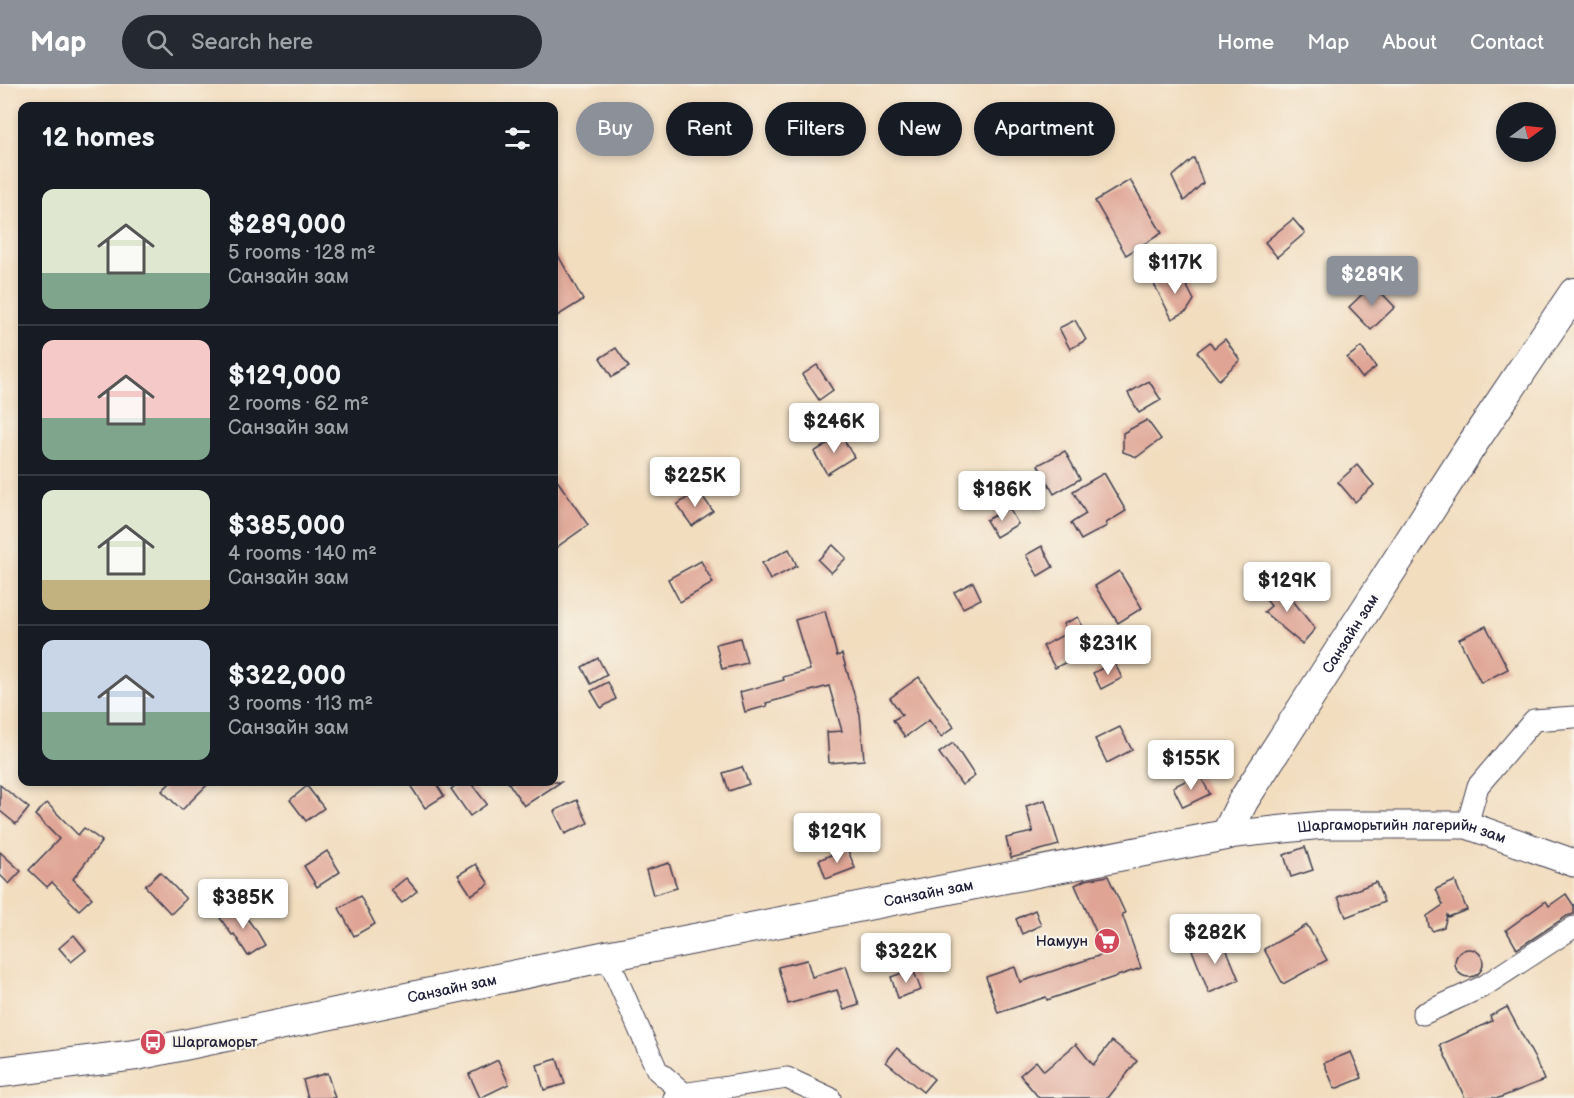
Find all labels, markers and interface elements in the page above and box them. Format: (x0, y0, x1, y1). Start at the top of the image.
search box (122, 15, 542, 69)
text: Map (30, 26, 86, 59)
icon: search (143, 26, 176, 59)
text: Search here (191, 29, 313, 56)
text: Home (1217, 30, 1274, 55)
text: Map (1307, 30, 1349, 55)
text: About (1382, 30, 1437, 55)
text: Contact (1470, 30, 1544, 55)
chip: Buy (576, 102, 654, 156)
chip: Rent (666, 102, 753, 156)
chip: Filters (765, 102, 866, 156)
chip: New (878, 102, 962, 156)
chip: Apartment (974, 102, 1115, 156)
north arrow (1496, 102, 1556, 162)
map controls (1496, 102, 1556, 162)
icon: filters (501, 122, 534, 155)
text: 12 homes (42, 123, 154, 154)
text: $289,000 (228, 210, 346, 241)
icon: home (90, 213, 162, 285)
text: 5 rooms · 128 m² (228, 241, 376, 265)
pin: $117K (1133, 244, 1217, 295)
text: $117K (1148, 251, 1202, 275)
pin: $289K (1330, 256, 1414, 307)
text: $289K (1341, 263, 1403, 287)
text: Санзайн зам (228, 265, 349, 289)
text: $129,000 (228, 361, 341, 392)
icon: home (90, 364, 162, 436)
text: 2 rooms · 62 m² (228, 392, 369, 416)
pin: $246K (792, 403, 876, 454)
text: $246K (803, 410, 865, 434)
text: Санзайн зам (228, 416, 349, 440)
pin: $225K (653, 457, 737, 508)
text: $225K (664, 464, 726, 488)
pin: $186K (960, 471, 1044, 522)
text: $186K (972, 478, 1032, 502)
text: $385,000 (228, 511, 345, 542)
icon: home (90, 514, 162, 586)
text: 4 rooms · 140 m² (228, 542, 377, 566)
pin: $129K (1245, 562, 1329, 613)
text: Санзайн зам (228, 566, 349, 590)
text: $129K (1258, 569, 1316, 593)
street label: Санзайн зам (1318, 591, 1383, 677)
pin: $231K (1066, 625, 1150, 676)
text: $231K (1079, 632, 1137, 656)
text: $322,000 (228, 661, 346, 692)
icon: home (90, 664, 162, 736)
text: 3 rooms · 113 m² (228, 692, 373, 716)
text: Санзайн зам (228, 716, 349, 740)
pin: $155K (1149, 740, 1233, 791)
text: $155K (1162, 747, 1220, 771)
pin: $129K (795, 813, 879, 864)
street label: Шаргаморьтийн лагерийн зам (1296, 816, 1508, 848)
text: $129K (808, 820, 866, 844)
street label: Санзайн зам (882, 876, 975, 912)
pin: $385K (201, 879, 285, 930)
text: $385K (212, 886, 274, 910)
pin: $282K (1173, 914, 1257, 965)
text: $282K (1184, 921, 1246, 945)
supermarket icon: Намуун (1092, 926, 1122, 956)
place label: Намуун (1036, 932, 1088, 951)
pin: $322K (864, 933, 948, 984)
text: $322K (875, 940, 937, 964)
street label: Санзайн зам (406, 970, 498, 1008)
bus stop icon: Шаргаморьт (138, 1027, 168, 1057)
place label: Шаргаморьт (172, 1033, 257, 1052)

